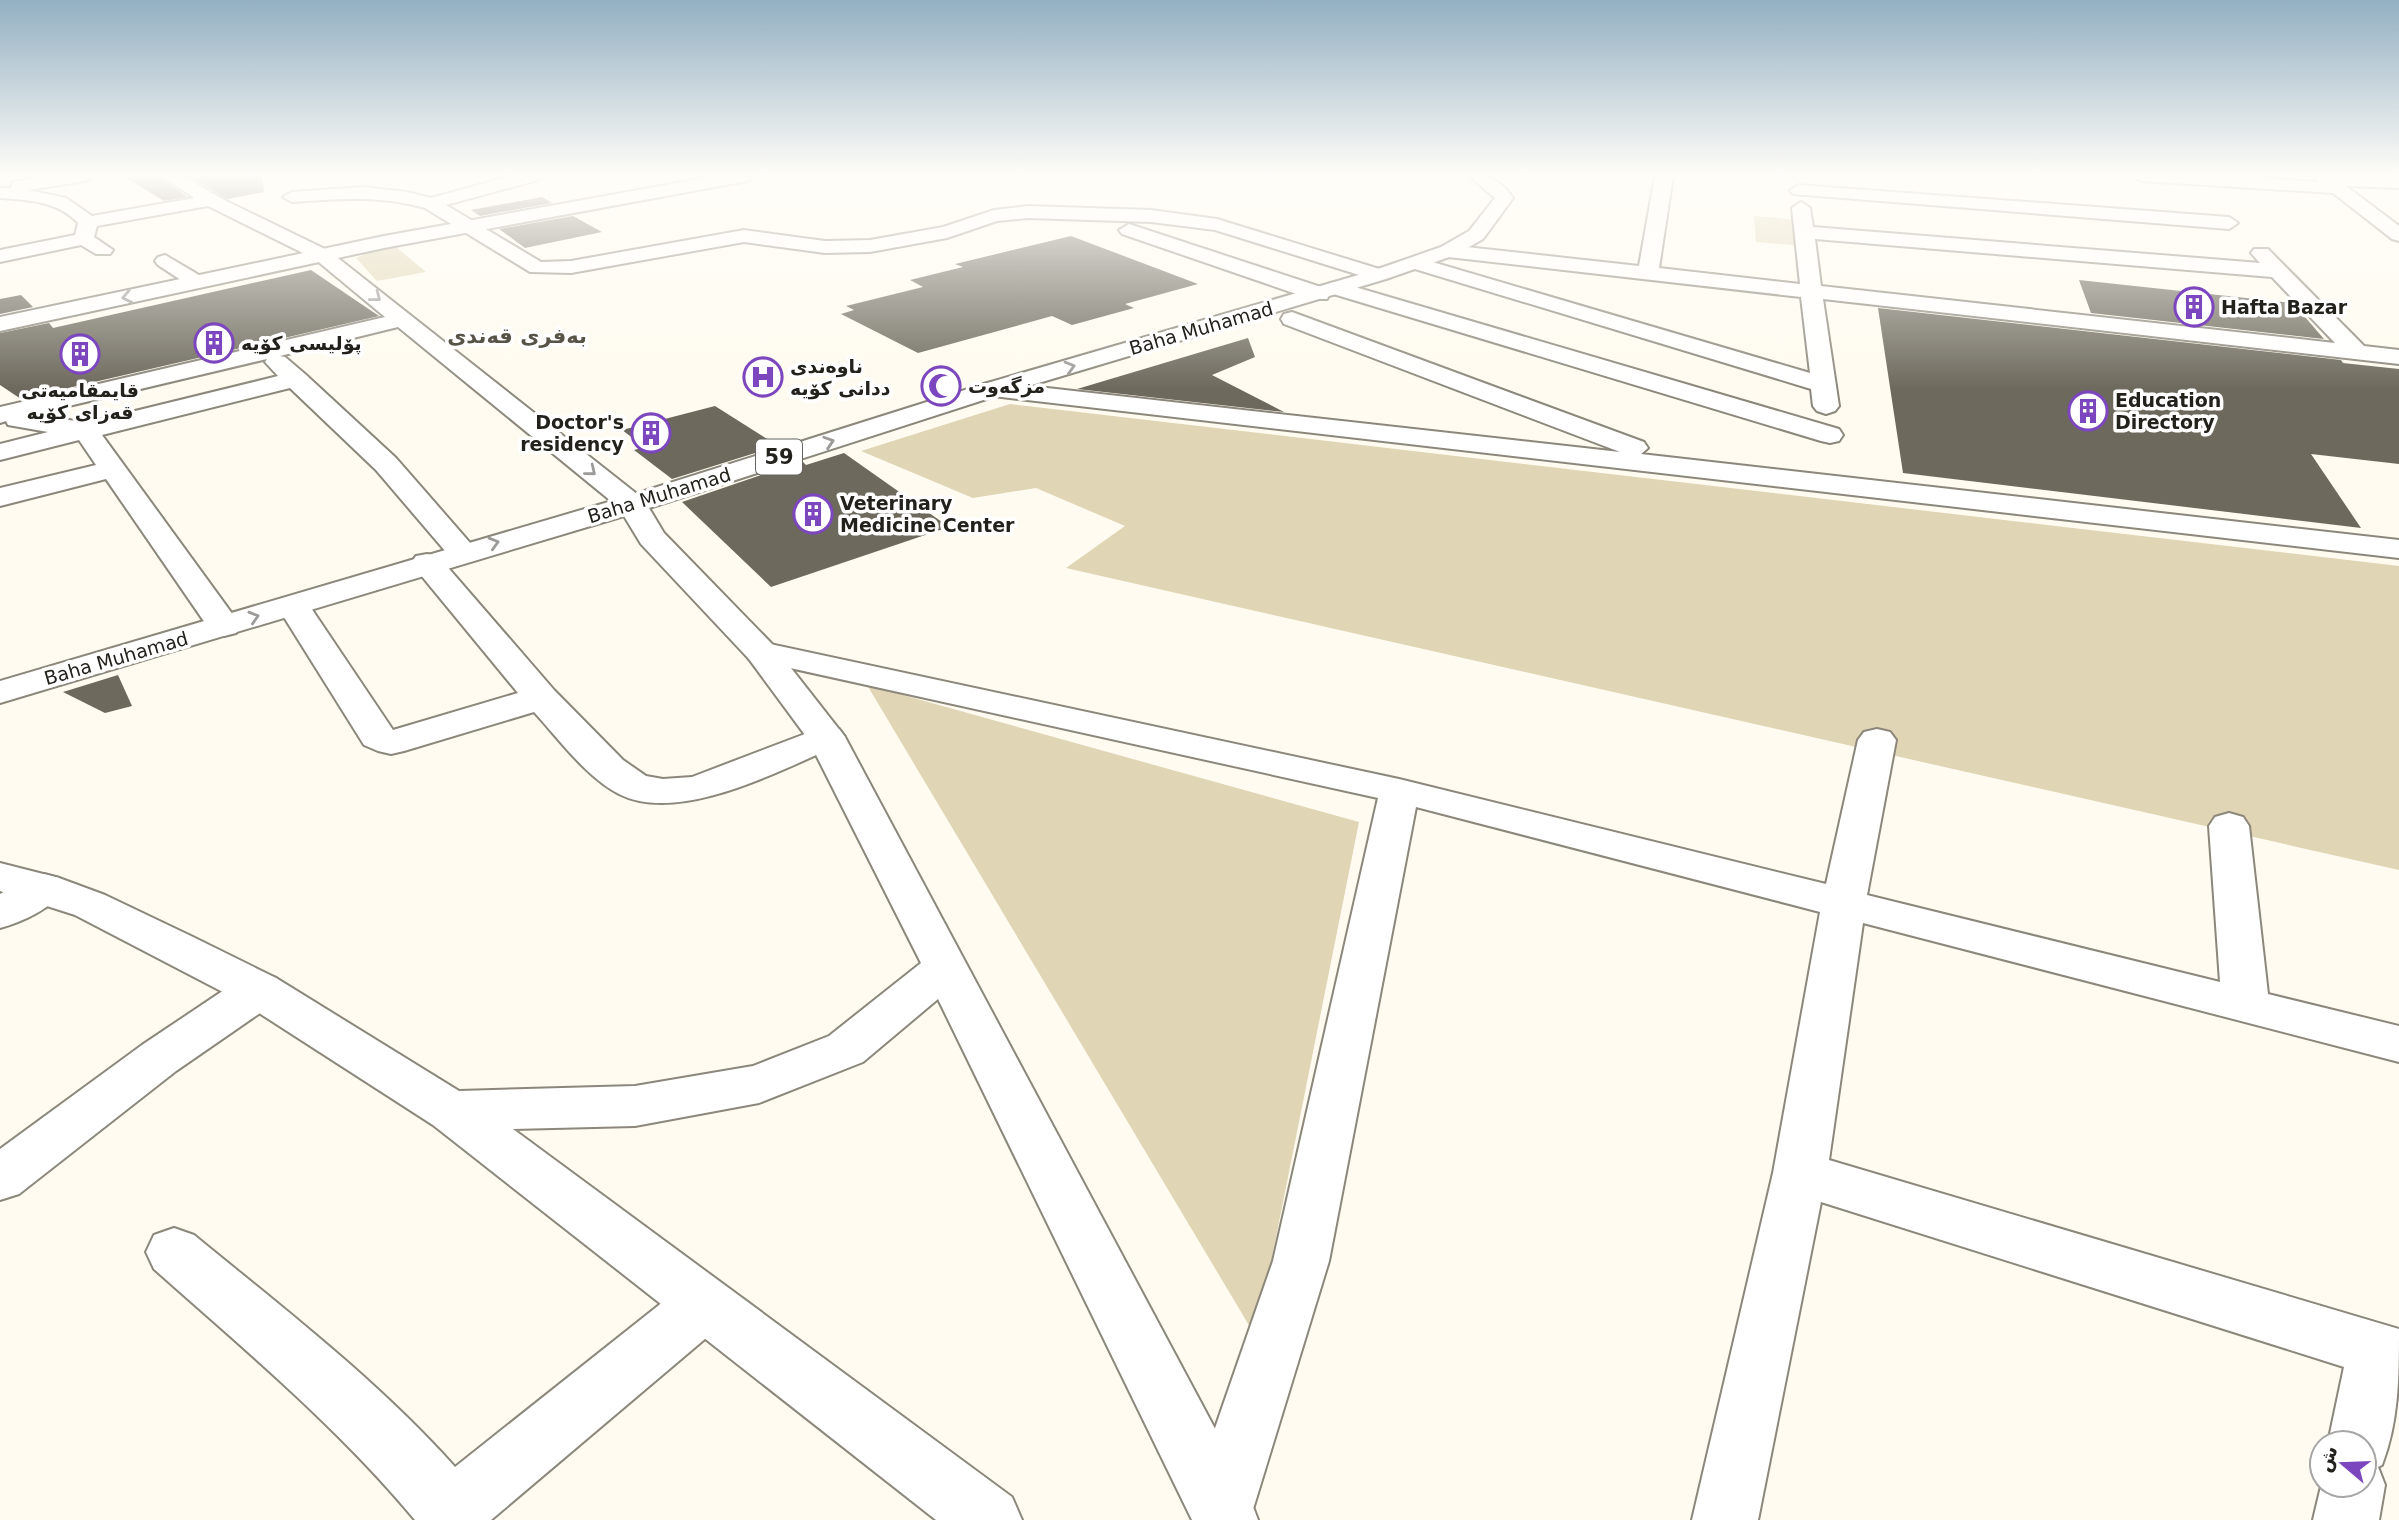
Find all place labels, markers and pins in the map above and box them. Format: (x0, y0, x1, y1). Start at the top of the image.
building icon: Hafta Bazar (2173, 286, 2215, 328)
place label: Hafta Bazar (2221, 296, 2348, 318)
building icon: پۆلیسی كۆیه‌ (193, 322, 235, 364)
place label: پۆلیسی كۆیه‌ (241, 332, 362, 355)
building icon: قایمقامیه‌تی قه‌زای كۆیه‌ (59, 333, 101, 375)
place label: ناوەندی ددانی کۆیە (790, 355, 891, 400)
hospital icon: ناوەندی ددانی کۆیە (742, 356, 784, 398)
mosque icon: مزگەوت (920, 365, 962, 407)
place label: مزگەوت (968, 375, 1045, 398)
place label: قایمقامیه‌تی قه‌زای كۆیه‌ (21, 379, 139, 424)
place label: Education Directory (2115, 389, 2221, 433)
building icon: Education Directory (2067, 390, 2109, 432)
place label: Doctor's residency (520, 411, 625, 455)
building icon: Doctor's residency (630, 412, 672, 454)
place label: Veterinary Medicine Center (840, 492, 1015, 536)
building icon: Veterinary Medicine Center (792, 493, 834, 535)

